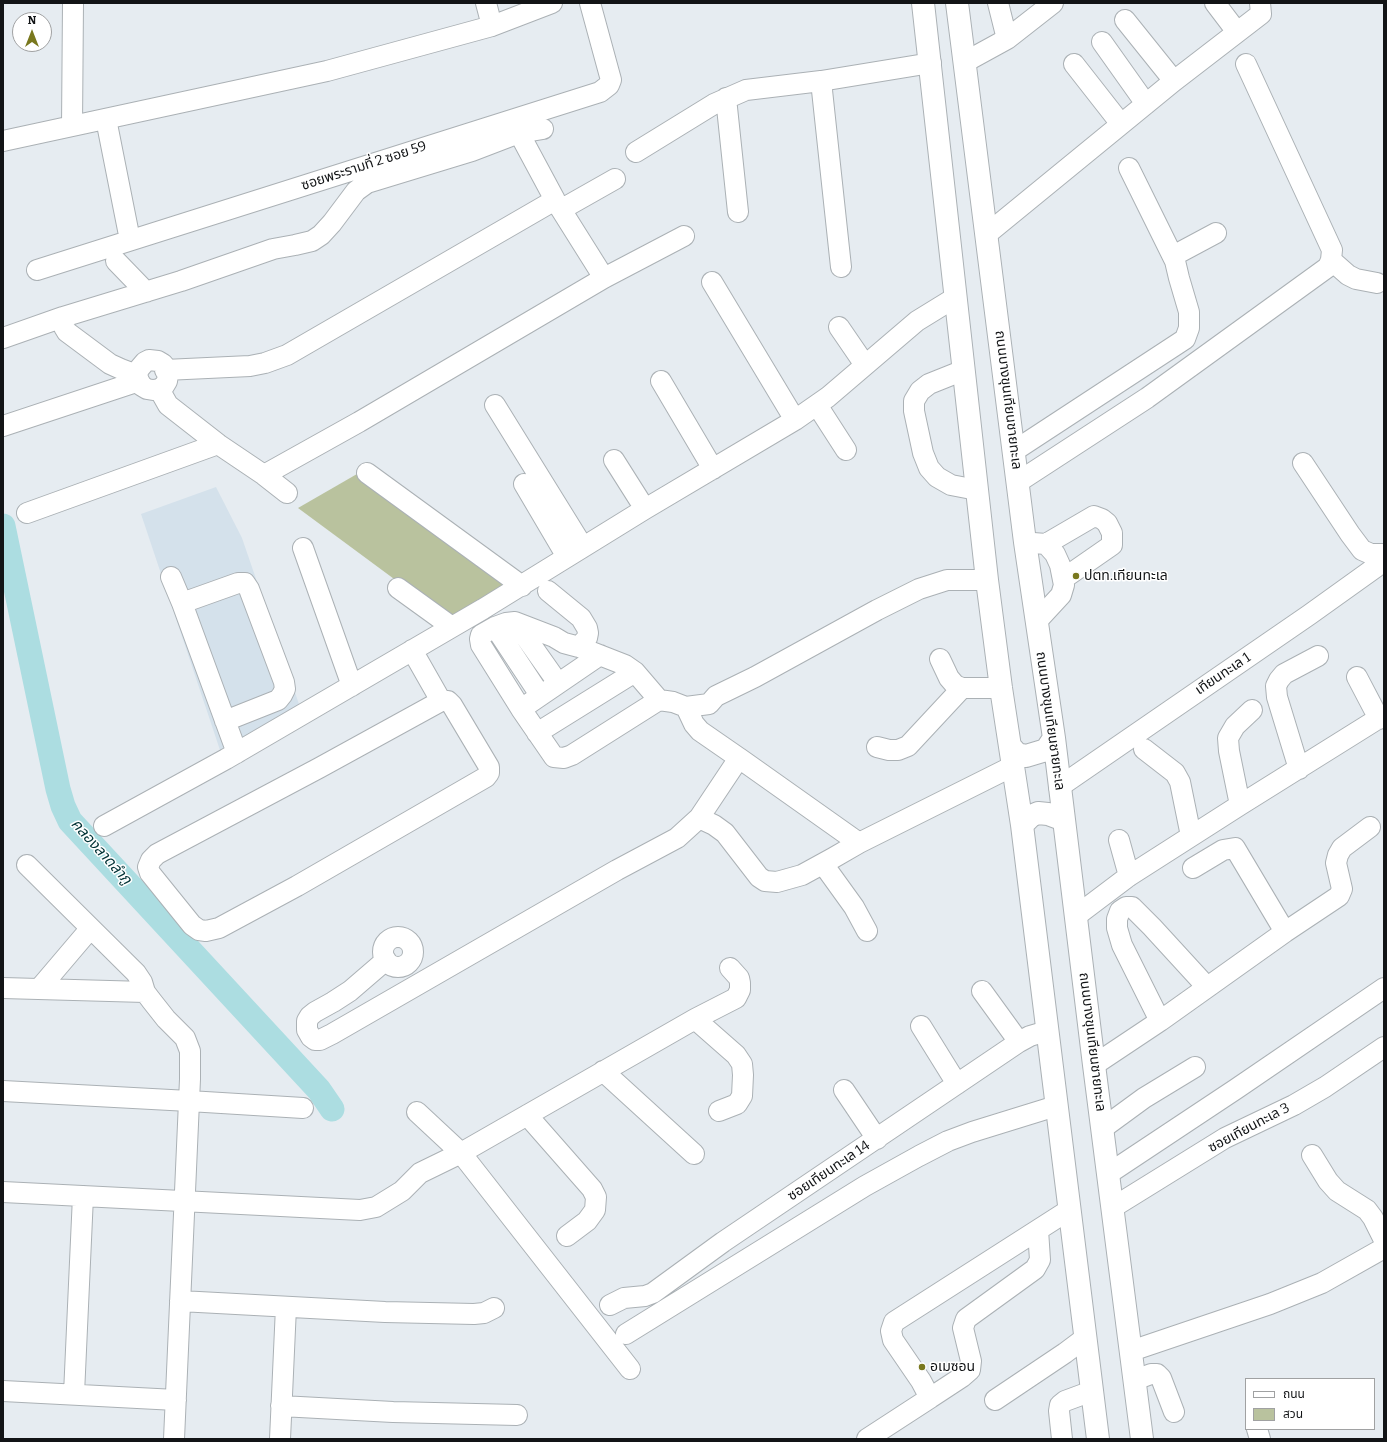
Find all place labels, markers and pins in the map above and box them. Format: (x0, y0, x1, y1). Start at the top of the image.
place label: ปตท.เทียนทะเล (1084, 568, 1168, 584)
marker: ปตท.เทียนทะเล (1071, 571, 1081, 581)
place label: อเมซอน (930, 1359, 975, 1375)
marker: อเมซอน (917, 1362, 927, 1372)

